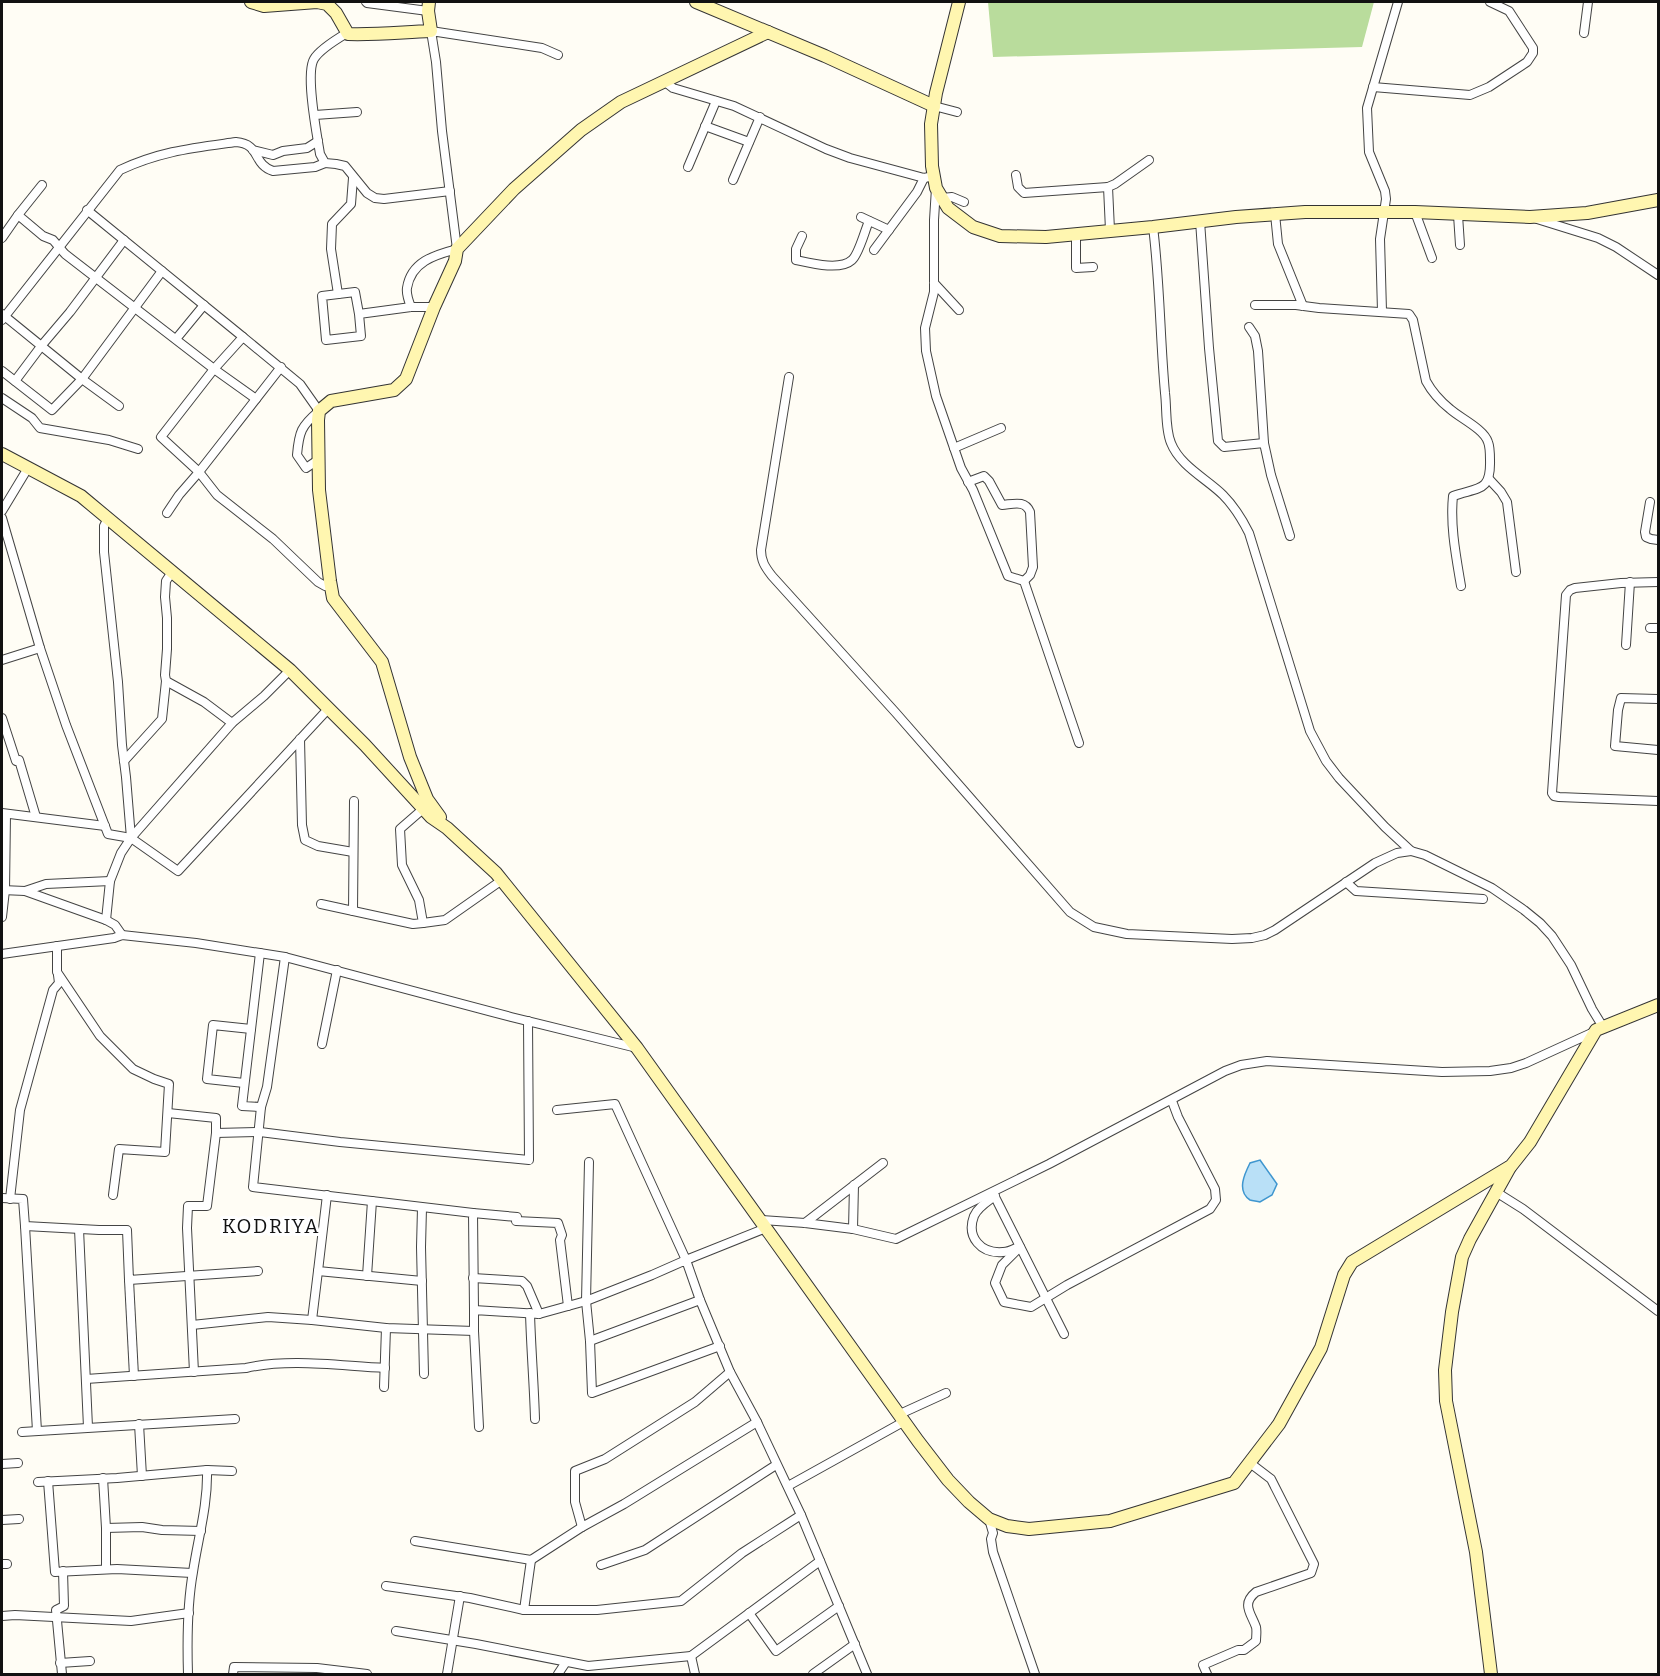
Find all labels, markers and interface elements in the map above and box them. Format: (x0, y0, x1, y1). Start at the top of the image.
district label: KODRIYA (222, 1214, 320, 1238)

